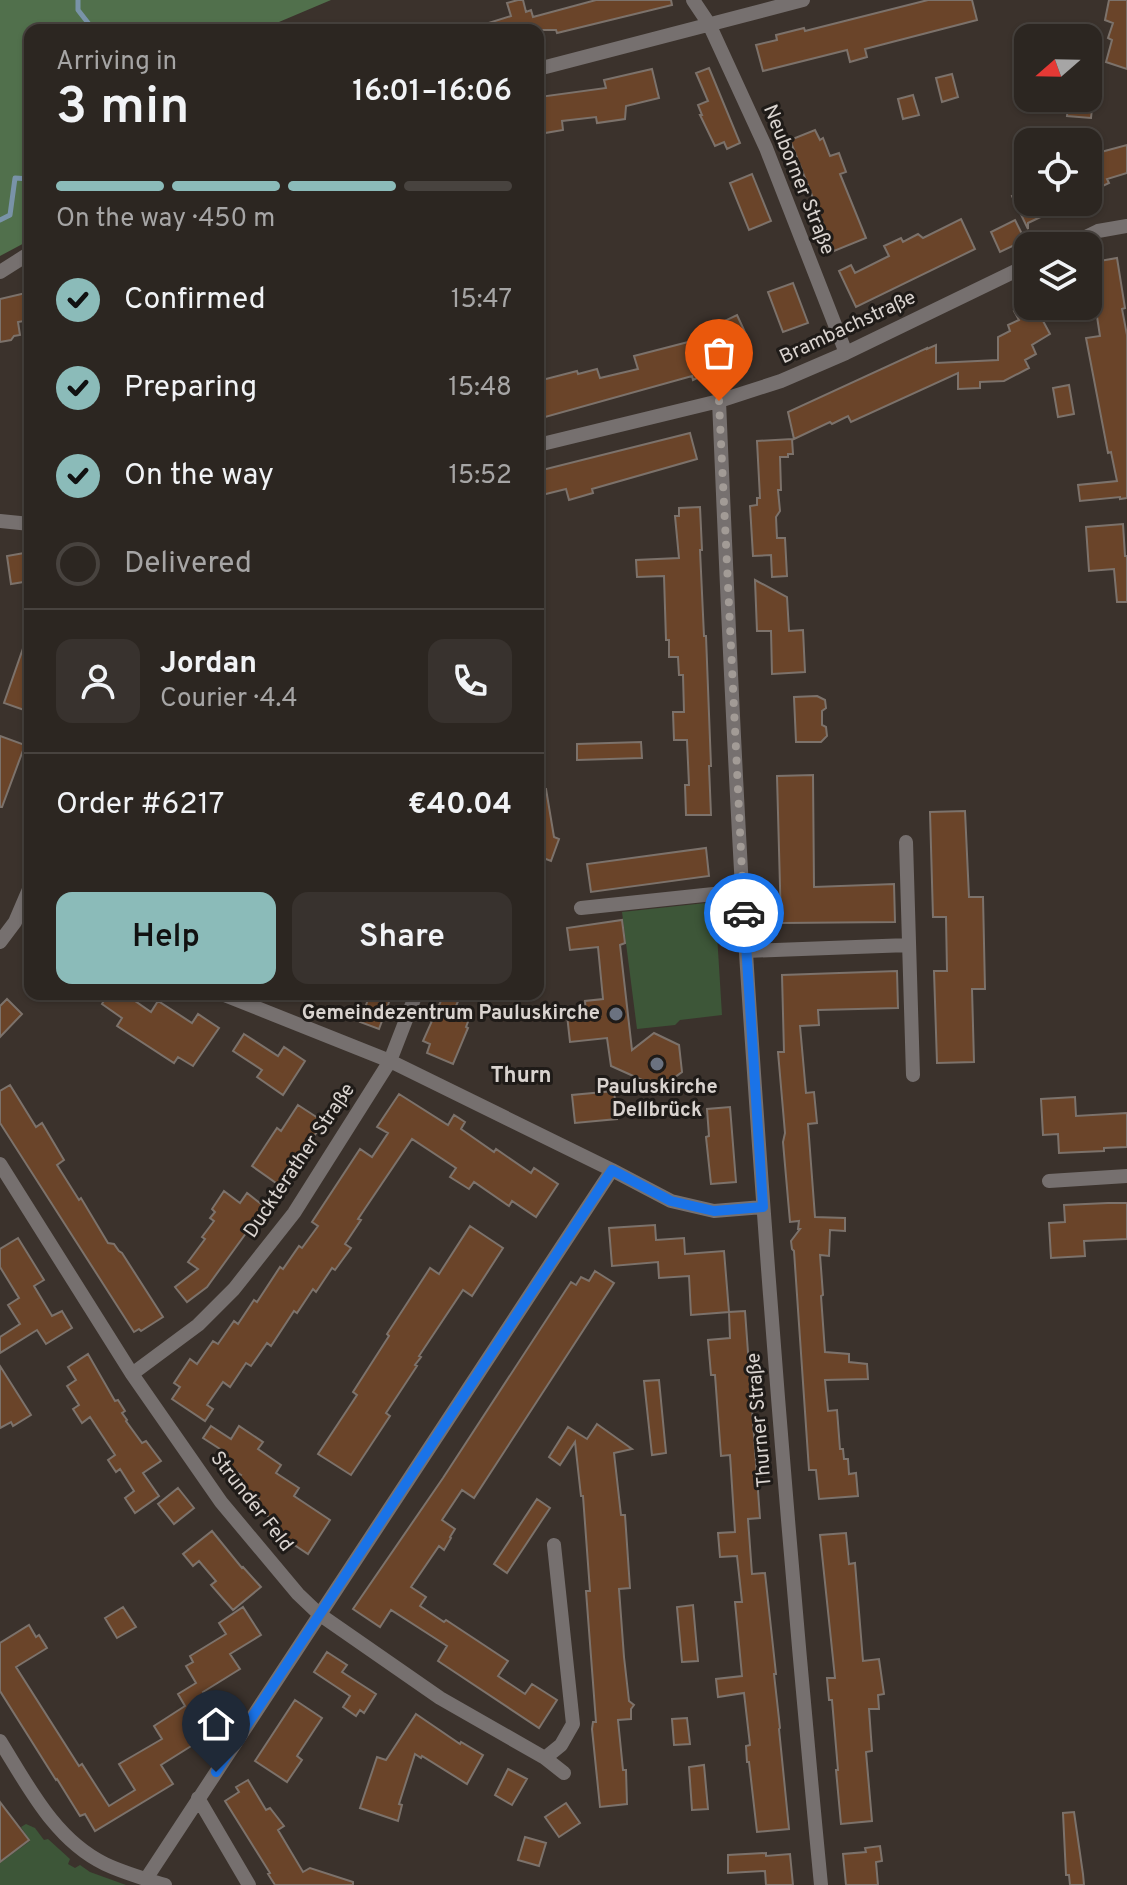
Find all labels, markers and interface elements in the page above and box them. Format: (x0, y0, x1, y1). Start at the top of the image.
north arrow (1014, 24, 1102, 112)
map controls (1014, 24, 1102, 320)
text: Arriving in (56, 46, 177, 79)
text: 16:01–16:06 (352, 74, 512, 111)
text: 3 min (56, 76, 189, 142)
street label: Neuborner Straße (756, 101, 840, 259)
button: locate (1014, 128, 1102, 216)
text: On the way · 450 m (56, 203, 275, 236)
button: layers (1014, 232, 1102, 320)
icon: check (56, 278, 100, 322)
text: Confirmed (124, 282, 266, 319)
text: 15:47 (451, 284, 512, 317)
street label: Brambachstraße (776, 285, 920, 371)
pin (685, 319, 753, 401)
icon: bag (697, 331, 741, 375)
icon: check (56, 366, 100, 410)
text: Preparing (124, 370, 257, 407)
text: 15:48 (448, 372, 512, 405)
icon: check (56, 454, 100, 498)
text: On the way (124, 458, 274, 495)
text: 15:52 (448, 460, 512, 493)
text: Delivered (124, 546, 252, 583)
button: person (56, 639, 140, 723)
button: phone (428, 639, 512, 723)
text: Jordan (160, 646, 257, 683)
text: Courier · 4.4 (160, 683, 298, 716)
text: Order #6217 (56, 787, 224, 824)
text: €40.04 (408, 787, 512, 824)
courier (704, 873, 784, 953)
icon: car (722, 891, 766, 935)
button: Help (56, 892, 276, 984)
button: Share (292, 892, 512, 984)
place label: Gemeindezentrum Pauluskirche (302, 1001, 600, 1027)
marker: Gemeindezentrum Pauluskirche (607, 1005, 625, 1023)
marker: Pauluskirche Dellbrück (648, 1055, 666, 1073)
district label: Thurn (490, 1063, 552, 1090)
place label: Pauluskirche Dellbrück (596, 1075, 718, 1124)
street label: Duckterather Straße (238, 1078, 362, 1244)
street label: Thurner Straße (741, 1351, 779, 1489)
street label: Strunder Feld (204, 1446, 298, 1558)
pin (182, 1690, 250, 1772)
icon: home (194, 1702, 238, 1746)

